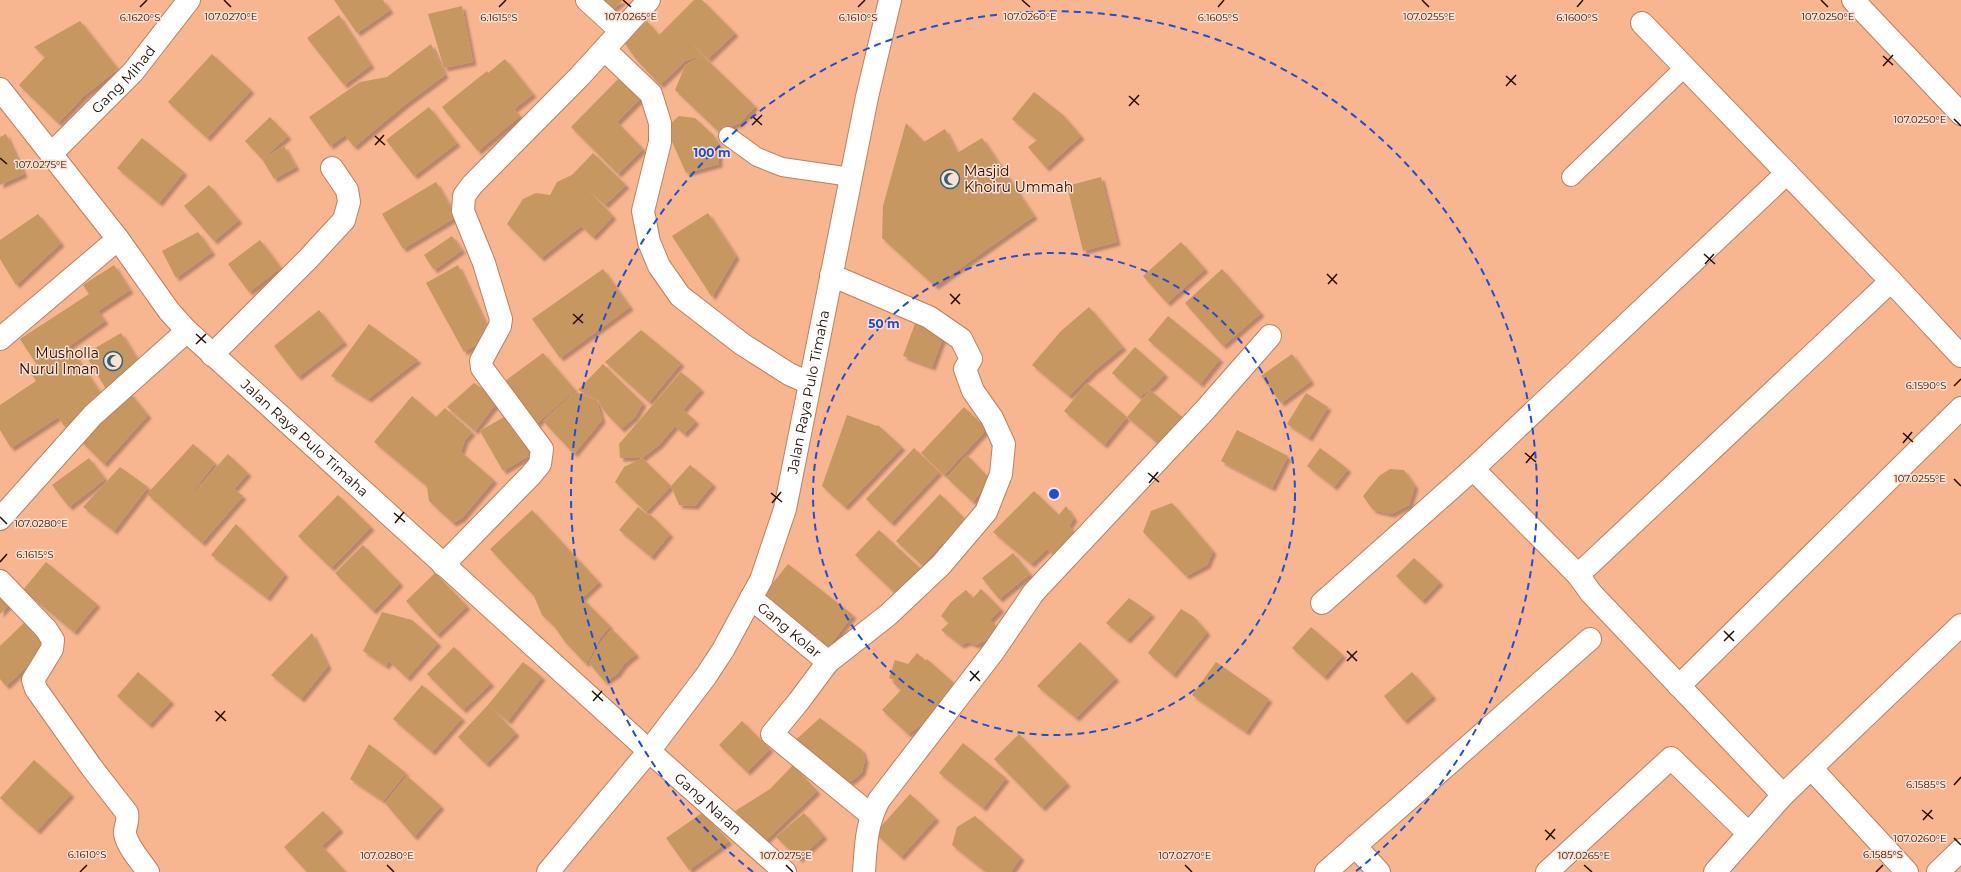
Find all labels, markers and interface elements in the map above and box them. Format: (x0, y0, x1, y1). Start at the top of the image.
text: 107.0270°E (204, 10, 258, 23)
text: 107.0265°E (605, 10, 657, 23)
text: 107.0260°E (1003, 10, 1057, 23)
text: 107.0255°E (1403, 10, 1455, 23)
text: 107.0250°E (1801, 10, 1855, 23)
text: 6.1620°S (120, 11, 160, 24)
text: 6.1615°S (480, 11, 518, 24)
text: 6.1610°S (839, 11, 877, 24)
text: 6.1605°S (1198, 11, 1238, 24)
text: 6.1600°S (1556, 11, 1598, 24)
street label: Gang Mihad (88, 42, 159, 117)
text: 107.0250°E (1893, 113, 1947, 126)
text: 100 m (694, 145, 730, 160)
text: 107.0275°E (15, 158, 67, 171)
place label: Masjid Khoiru Ummah (964, 162, 1073, 196)
mosque icon: Masjid Khoiru Ummah (939, 168, 961, 190)
street label: Jalan Raya Pulo Timaha (783, 309, 833, 476)
text: 50 m (868, 316, 900, 331)
place label: Musholla Nurul Iman (19, 344, 99, 378)
mosque icon: Musholla Nurul Iman (102, 350, 124, 372)
street label: Jalan Raya Pulo Timaha (236, 375, 372, 501)
text: 6.1590°S (1906, 379, 1946, 392)
text: 107.0255°E (1894, 472, 1946, 485)
centre of rings (1047, 487, 1061, 501)
text: 107.0280°E (14, 517, 68, 530)
text: 6.1615°S (16, 548, 54, 561)
street label: Gang Kolar (754, 598, 825, 662)
street label: Gang Naran (671, 769, 745, 838)
text: 6.1585°S (1906, 778, 1946, 791)
text: 107.0260°E (1893, 832, 1947, 845)
text: 6.1610°S (68, 848, 106, 861)
text: 6.1585°S (1863, 848, 1903, 861)
text: 107.0280°E (360, 849, 414, 862)
text: 107.0275°E (760, 849, 812, 862)
text: 107.0270°E (1158, 849, 1212, 862)
text: 107.0265°E (1558, 849, 1610, 862)

